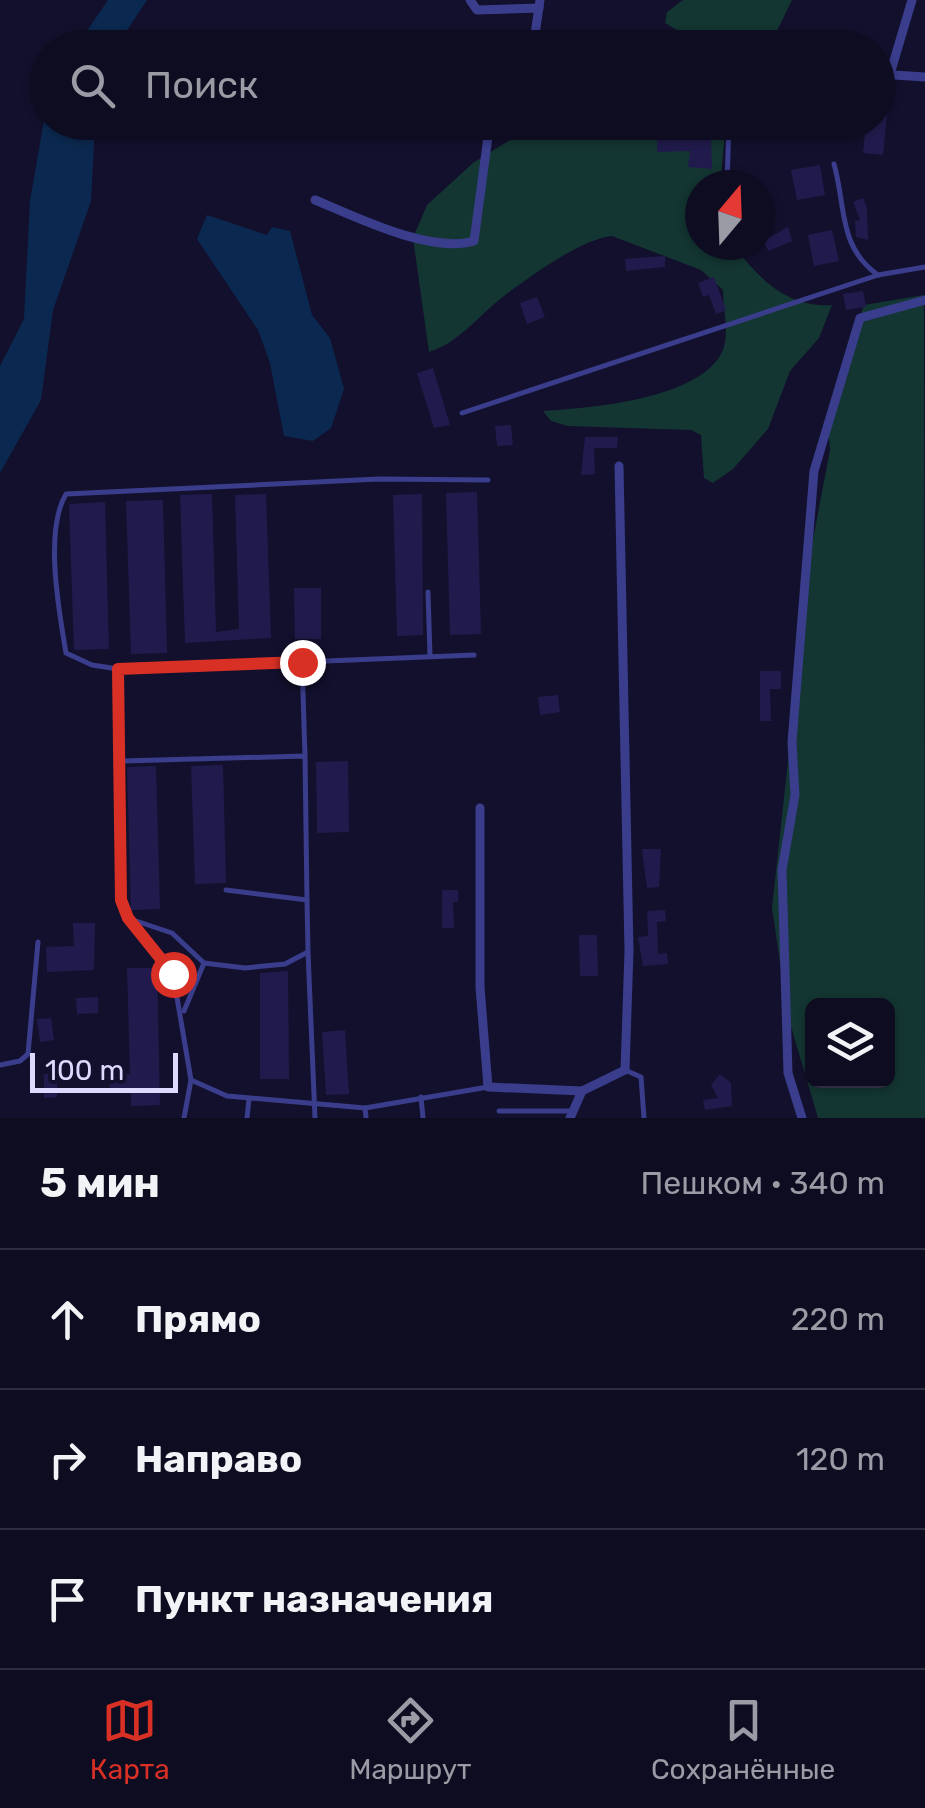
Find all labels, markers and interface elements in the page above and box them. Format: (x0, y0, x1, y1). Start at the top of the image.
search box (30, 30, 895, 140)
icon: search (65, 58, 120, 113)
text: Поиск (145, 62, 258, 108)
north arrow (685, 170, 775, 260)
route end (280, 640, 326, 686)
route start (151, 952, 197, 998)
map controls (805, 998, 895, 1088)
button: layers (805, 998, 895, 1088)
scale bar (30, 1048, 178, 1092)
text: 100 m (45, 1054, 124, 1087)
text: 5 мин (40, 1158, 160, 1208)
text: Пешком · 340 m (641, 1164, 885, 1202)
icon: ahead (40, 1292, 95, 1347)
text: Прямо (135, 1296, 261, 1342)
text: 220 m (791, 1300, 885, 1338)
icon: right (40, 1432, 95, 1487)
text: Направо (135, 1436, 302, 1482)
text: 120 m (796, 1440, 885, 1478)
icon: arrive (40, 1572, 95, 1627)
text: Пункт назначения (135, 1576, 494, 1622)
tab: Карта (90, 1693, 170, 1786)
tab: Маршрут (349, 1693, 471, 1786)
tab: Сохранённые (651, 1693, 835, 1786)

